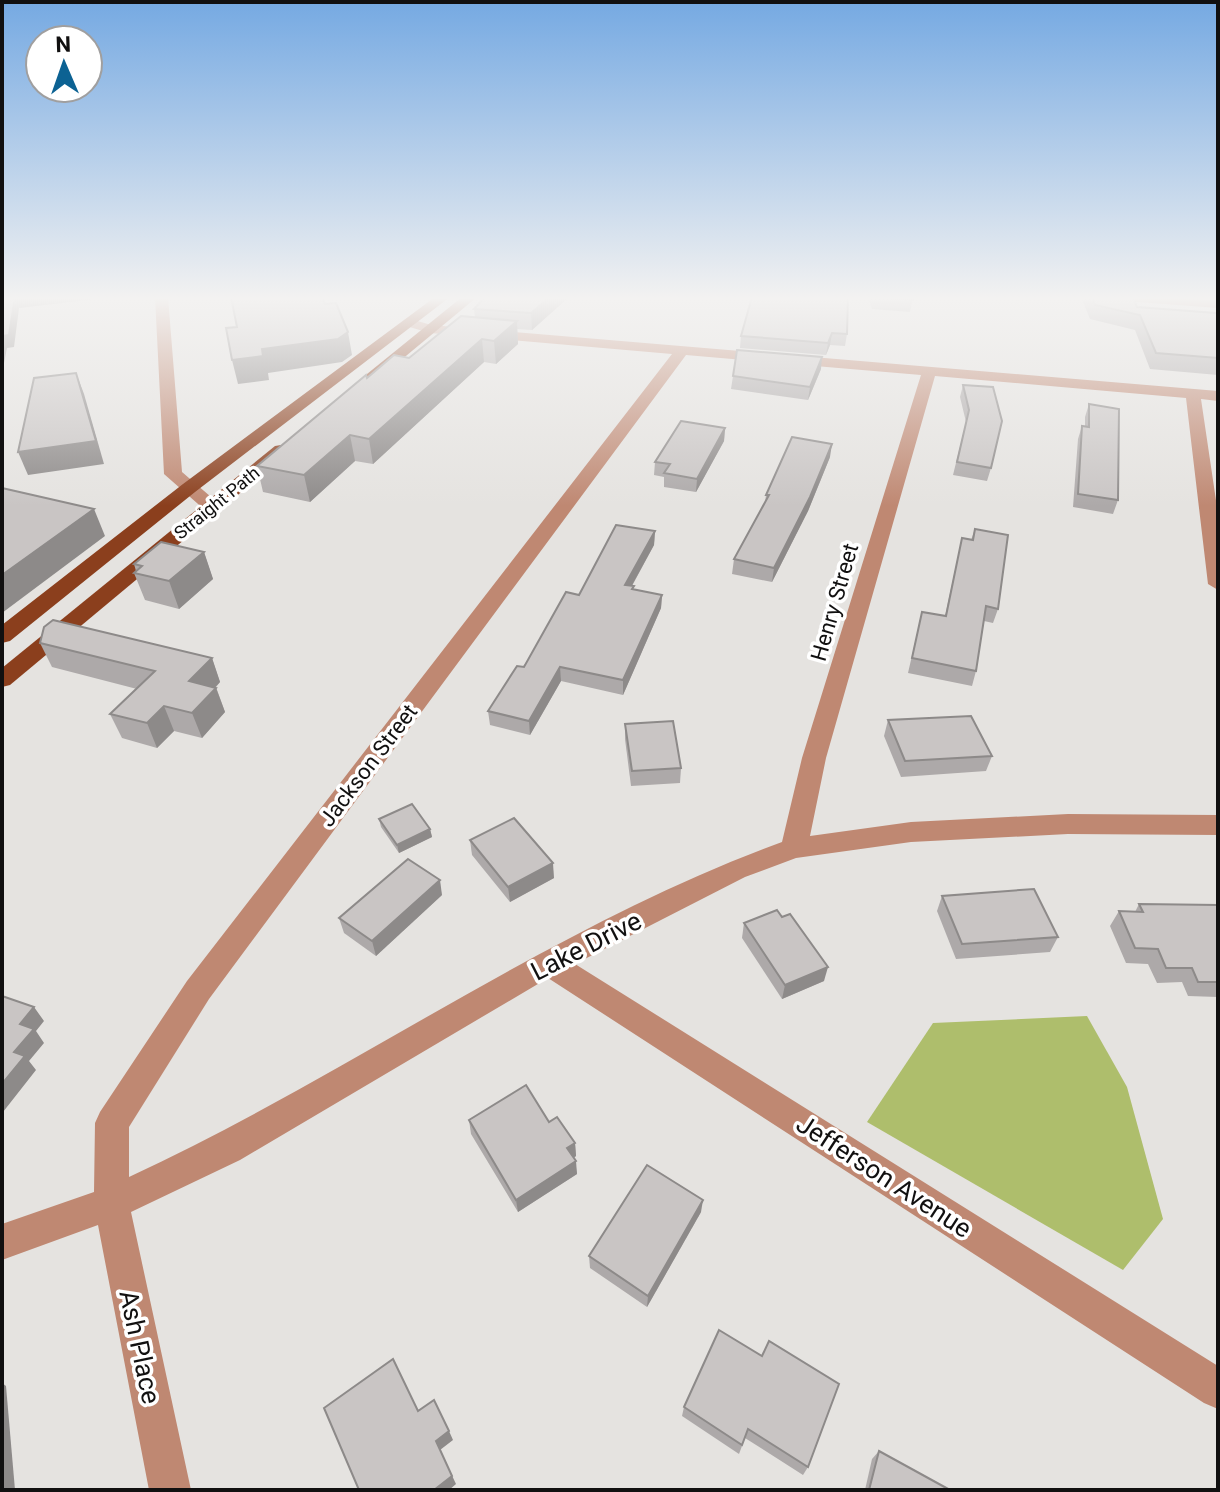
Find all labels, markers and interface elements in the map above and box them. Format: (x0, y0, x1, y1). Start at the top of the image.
north arrow (24, 24, 104, 104)
text: N (55, 32, 72, 57)
street label: Straight Path (170, 462, 264, 543)
street label: Henry Street (806, 540, 863, 664)
street label: Jackson Street (314, 699, 422, 831)
street label: Lake Drive (526, 905, 646, 987)
street label: Jefferson Avenue (791, 1108, 977, 1244)
street label: Ash Place (113, 1287, 167, 1407)

